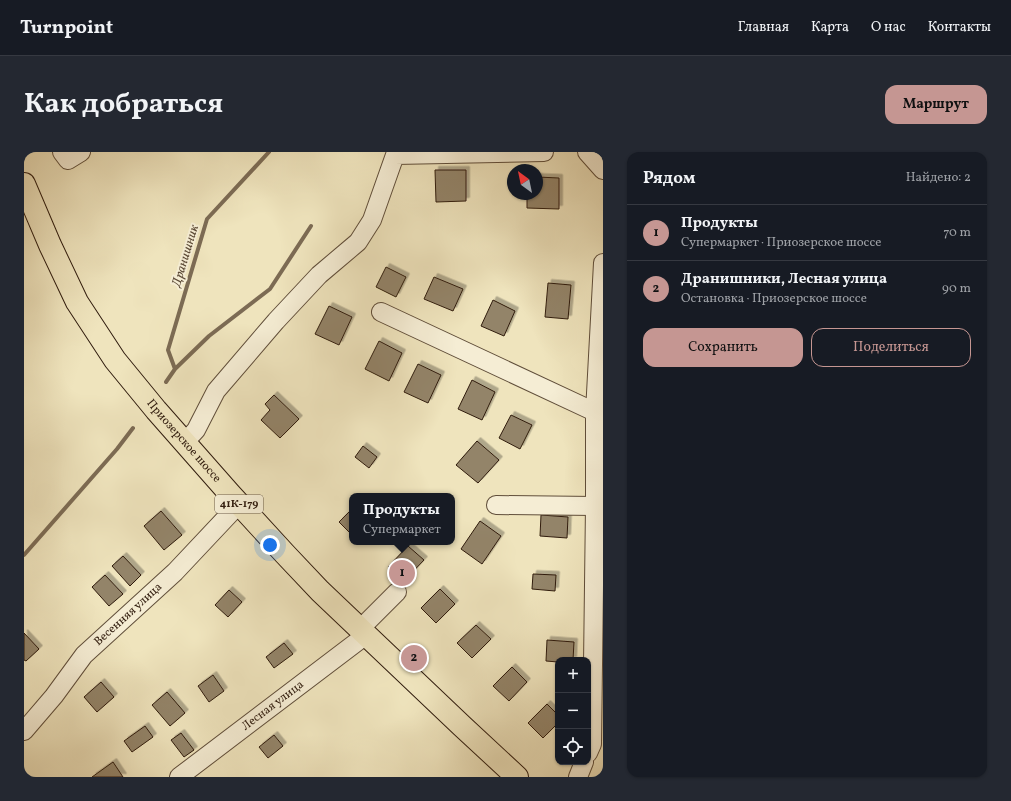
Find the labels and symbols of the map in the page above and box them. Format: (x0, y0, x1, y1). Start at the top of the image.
north arrow (507, 164, 543, 200)
water label: Дранишник (168, 222, 204, 290)
street label: Приозерское шоссе (143, 396, 225, 487)
road number: 41К-179 (215, 495, 263, 513)
your location (260, 535, 280, 555)
pin: 1 (389, 558, 415, 588)
street label: Весенняя улица (91, 579, 166, 650)
pin: 2 (401, 643, 427, 673)
street label: Лесная улица (239, 677, 307, 734)

